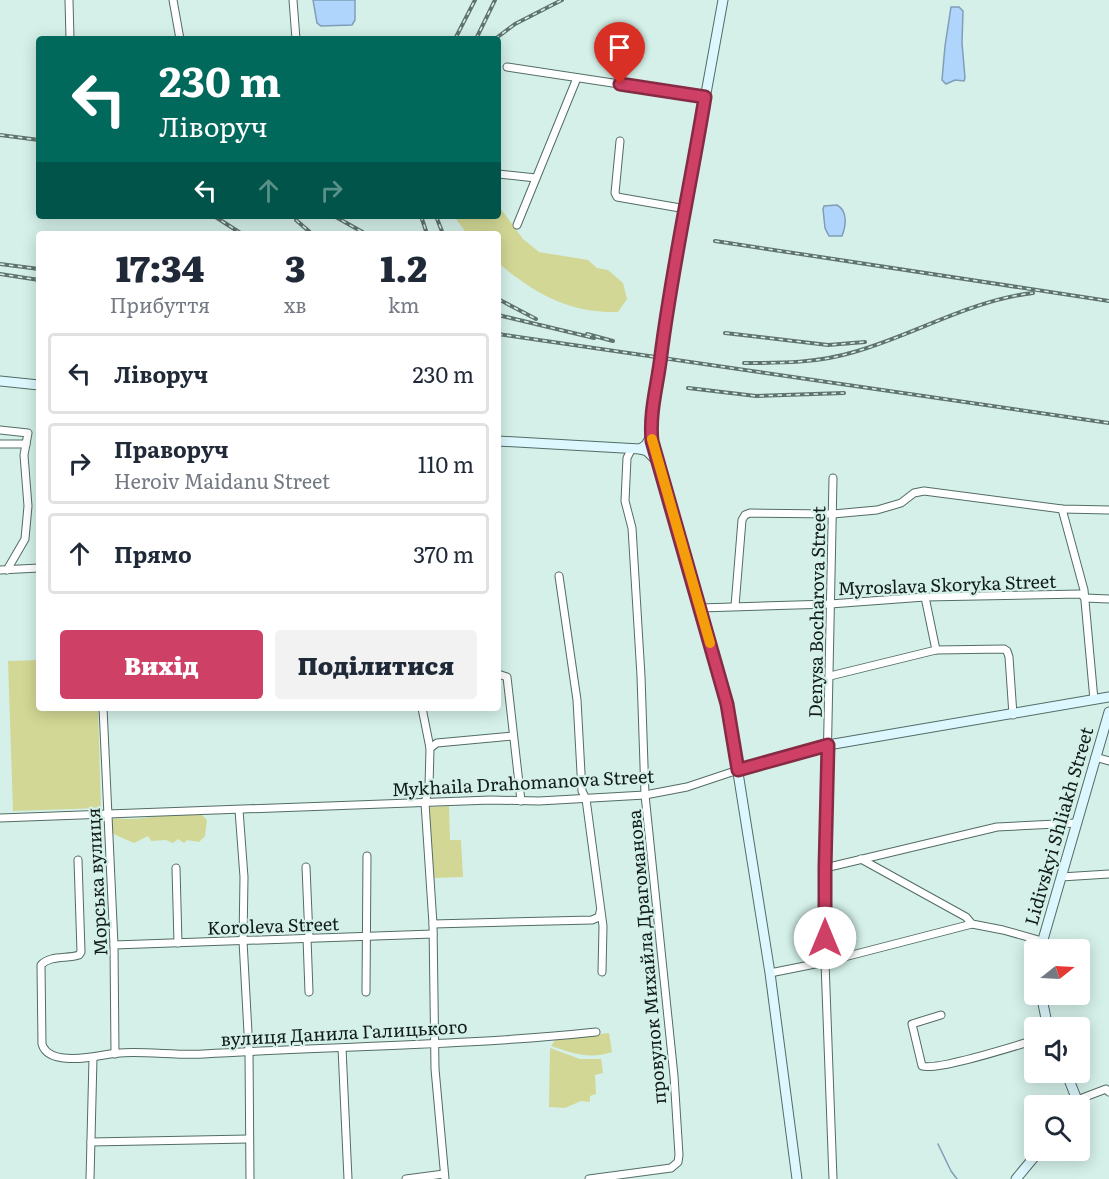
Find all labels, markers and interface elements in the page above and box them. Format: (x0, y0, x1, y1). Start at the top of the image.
pin (594, 22, 645, 84)
icon: arrive (603, 31, 636, 64)
text: 230 m (159, 48, 281, 110)
icon: left (60, 60, 138, 138)
text: Ліворуч (159, 105, 268, 145)
icon: left (189, 174, 222, 207)
icon: ahead (252, 174, 285, 207)
icon: right (315, 174, 348, 207)
text: 17:34 (116, 240, 204, 293)
text: 3 (285, 240, 305, 293)
text: 1.2 (380, 240, 427, 293)
text: Прибуття (110, 289, 210, 319)
text: хв (284, 289, 306, 319)
text: km (388, 289, 419, 319)
icon: left (63, 357, 96, 390)
text: Ліворуч (114, 357, 208, 390)
text: 230 m (412, 357, 474, 390)
text: Праворуч (114, 432, 229, 465)
icon: right (63, 447, 96, 480)
text: 110 m (418, 447, 474, 480)
text: Heroiv Maidanu Street (114, 465, 330, 495)
street label: Denysa Bocharova Street (801, 505, 831, 718)
icon: ahead (63, 537, 96, 570)
text: Прямо (114, 537, 192, 570)
text: 370 m (413, 537, 474, 570)
street label: Myroslava Skoryka Street (837, 567, 1057, 601)
button: Вихід (60, 630, 263, 699)
button: Поділитися (275, 630, 477, 699)
street label: Lidivskyi Shliakh Street (1017, 723, 1099, 928)
street label: Mykhaila Drahomanova Street (391, 762, 656, 802)
street label: Морська вулиця (79, 807, 113, 957)
street label: провулок Михайла Драгоманова (620, 808, 672, 1106)
position arrow (793, 906, 857, 970)
street label: Koroleva Street (206, 909, 340, 941)
north arrow (1024, 939, 1090, 1005)
map controls (1024, 939, 1090, 1161)
street label: вулиця Данила Галицького (220, 1012, 468, 1052)
button: sound (1024, 1017, 1090, 1083)
button: search (1024, 1095, 1090, 1161)

